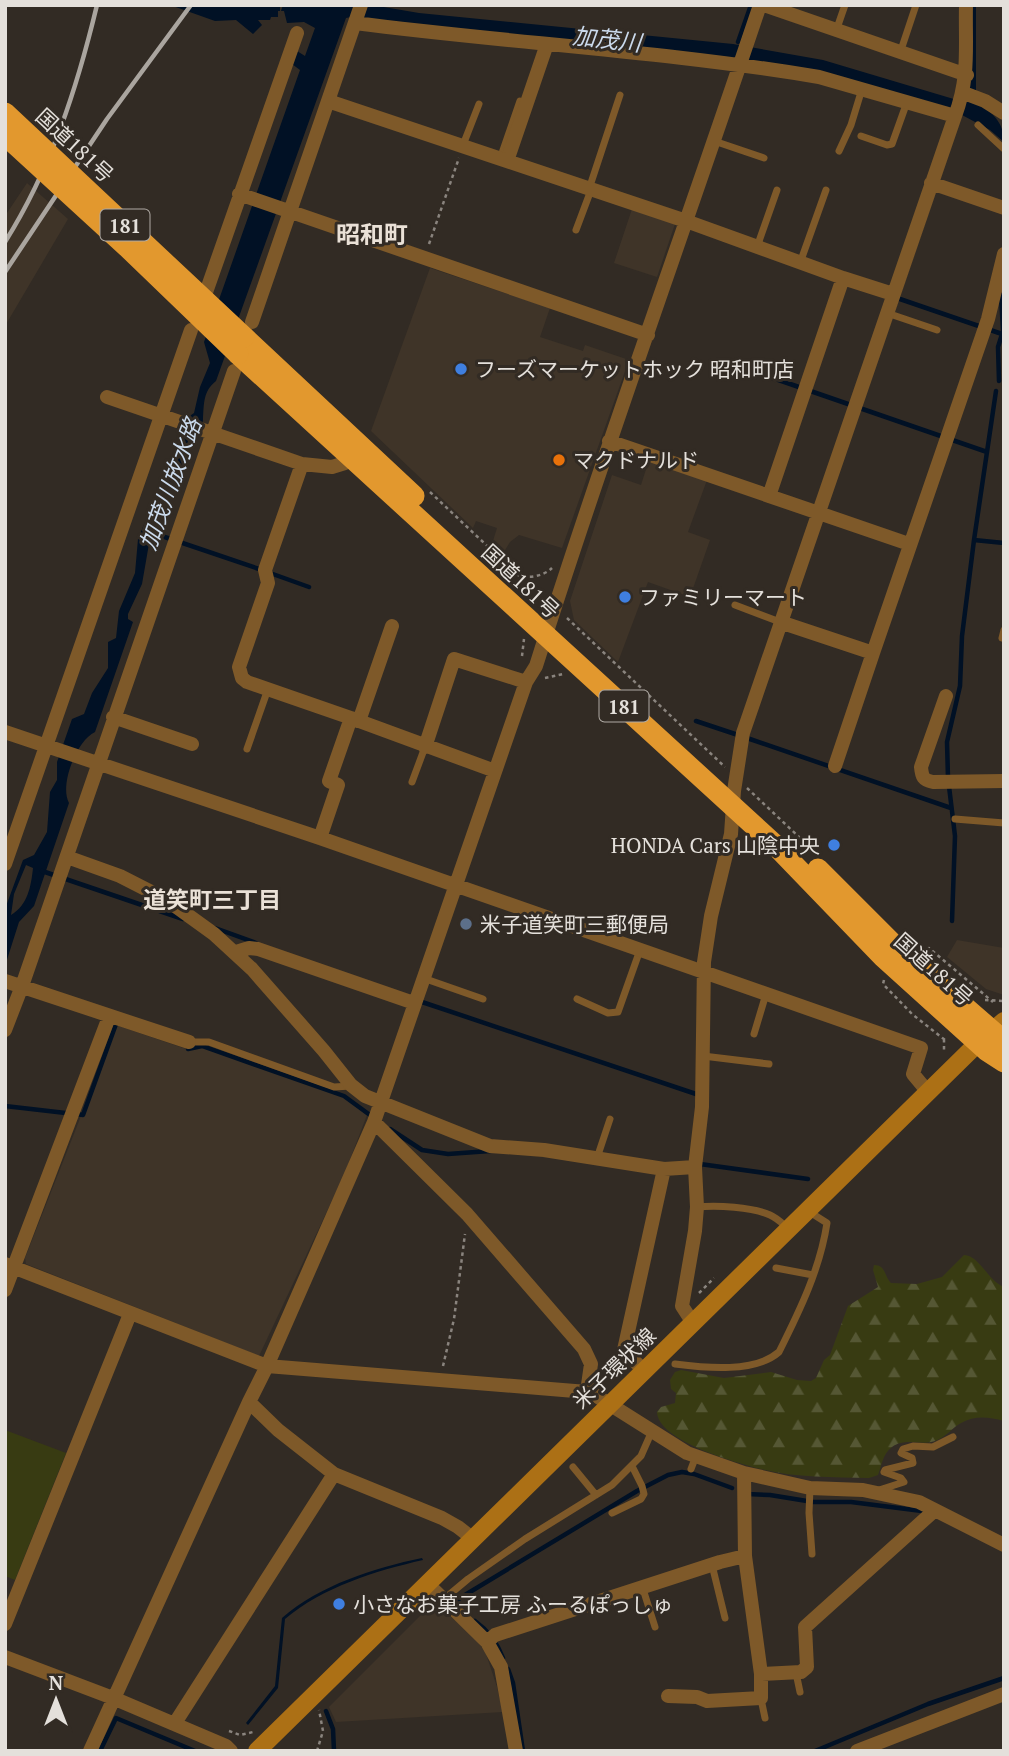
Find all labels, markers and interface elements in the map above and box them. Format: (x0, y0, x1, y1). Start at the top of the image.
water label: 加茂川 (571, 20, 646, 58)
street label: 国道181号 (30, 102, 120, 188)
road number: 181 (100, 210, 150, 241)
district label: 昭和町 (336, 218, 408, 250)
place label: フーズマーケットホック 昭和町店 (475, 355, 794, 383)
marker: フーズマーケットホック 昭和町店 (453, 361, 469, 377)
water label: 加茂川放水路 (132, 412, 209, 554)
place label: マクドナルド (573, 446, 699, 474)
marker: マクドナルド (551, 452, 567, 468)
street label: 国道181号 (476, 538, 566, 624)
place label: ファミリーマート (639, 583, 807, 611)
marker: ファミリーマート (617, 589, 633, 605)
road number: 181 (600, 691, 648, 722)
place label: HONDA Cars 山陰中央 (611, 831, 820, 859)
marker: HONDA Cars 山陰中央 (826, 837, 842, 853)
district label: 道笑町三丁目 (143, 884, 281, 915)
place label: 米子道笑町三郵便局 (480, 910, 669, 938)
marker: 米子道笑町三郵便局 (458, 916, 474, 932)
street label: 国道181号 (889, 926, 979, 1012)
street label: 米子環状線 (567, 1321, 661, 1415)
place label: 小さなお菓子工房 ふーるぽっしゅ (353, 1590, 673, 1618)
marker: 小さなお菓子工房 ふーるぽっしゅ (331, 1596, 347, 1612)
north arrow (21, 1665, 91, 1735)
text: N (49, 1670, 64, 1695)

